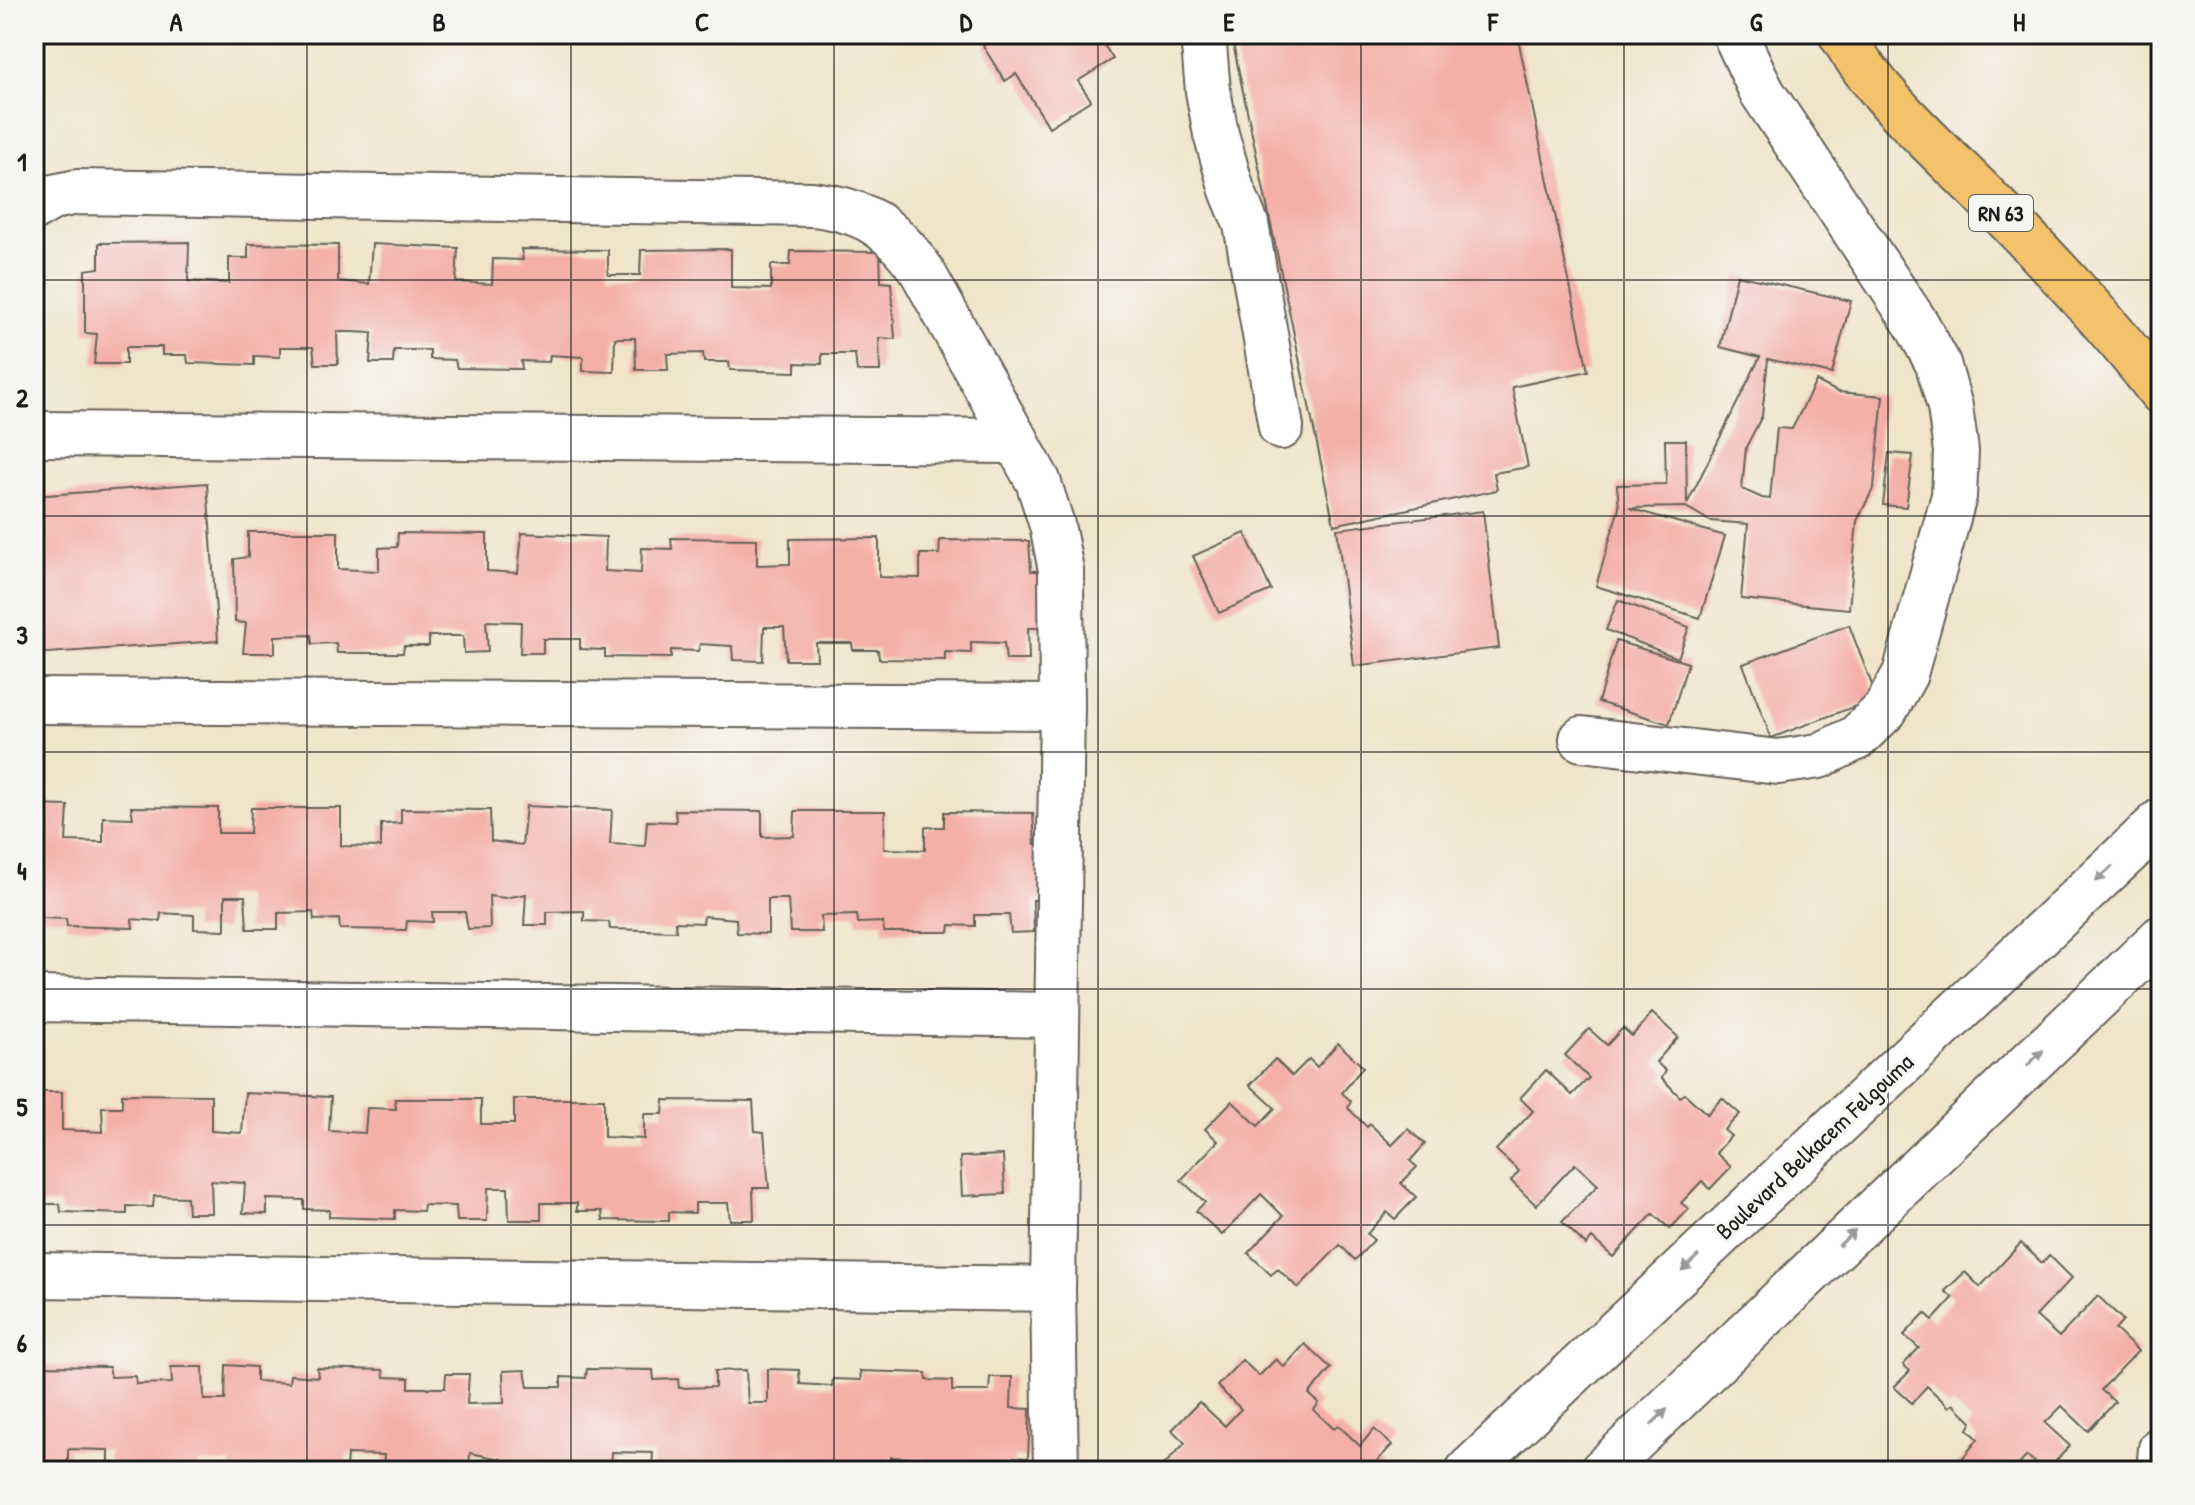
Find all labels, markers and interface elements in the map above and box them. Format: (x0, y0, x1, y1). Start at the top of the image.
text: A (170, 4, 183, 39)
text: B (432, 4, 446, 39)
text: C (695, 4, 709, 39)
text: D (960, 4, 973, 39)
text: E (1223, 4, 1235, 39)
text: F (1487, 4, 1499, 39)
text: G (1750, 4, 1763, 39)
text: H (2013, 4, 2025, 39)
text: 1 (17, 144, 27, 179)
road number: RN 63 (1969, 195, 2033, 231)
text: 2 (16, 380, 29, 415)
text: 3 (16, 617, 28, 652)
text: 4 (17, 853, 27, 888)
one-way arrow (2095, 864, 2114, 883)
street label: Boulevard Belkacem Felgouma (1708, 1046, 1920, 1246)
one-way arrow (2025, 1050, 2044, 1068)
text: 5 (17, 1089, 28, 1124)
one-way arrow (1837, 1229, 1856, 1248)
one-way arrow (1681, 1253, 1700, 1271)
text: 6 (17, 1325, 28, 1360)
one-way arrow (1649, 1409, 1668, 1427)

